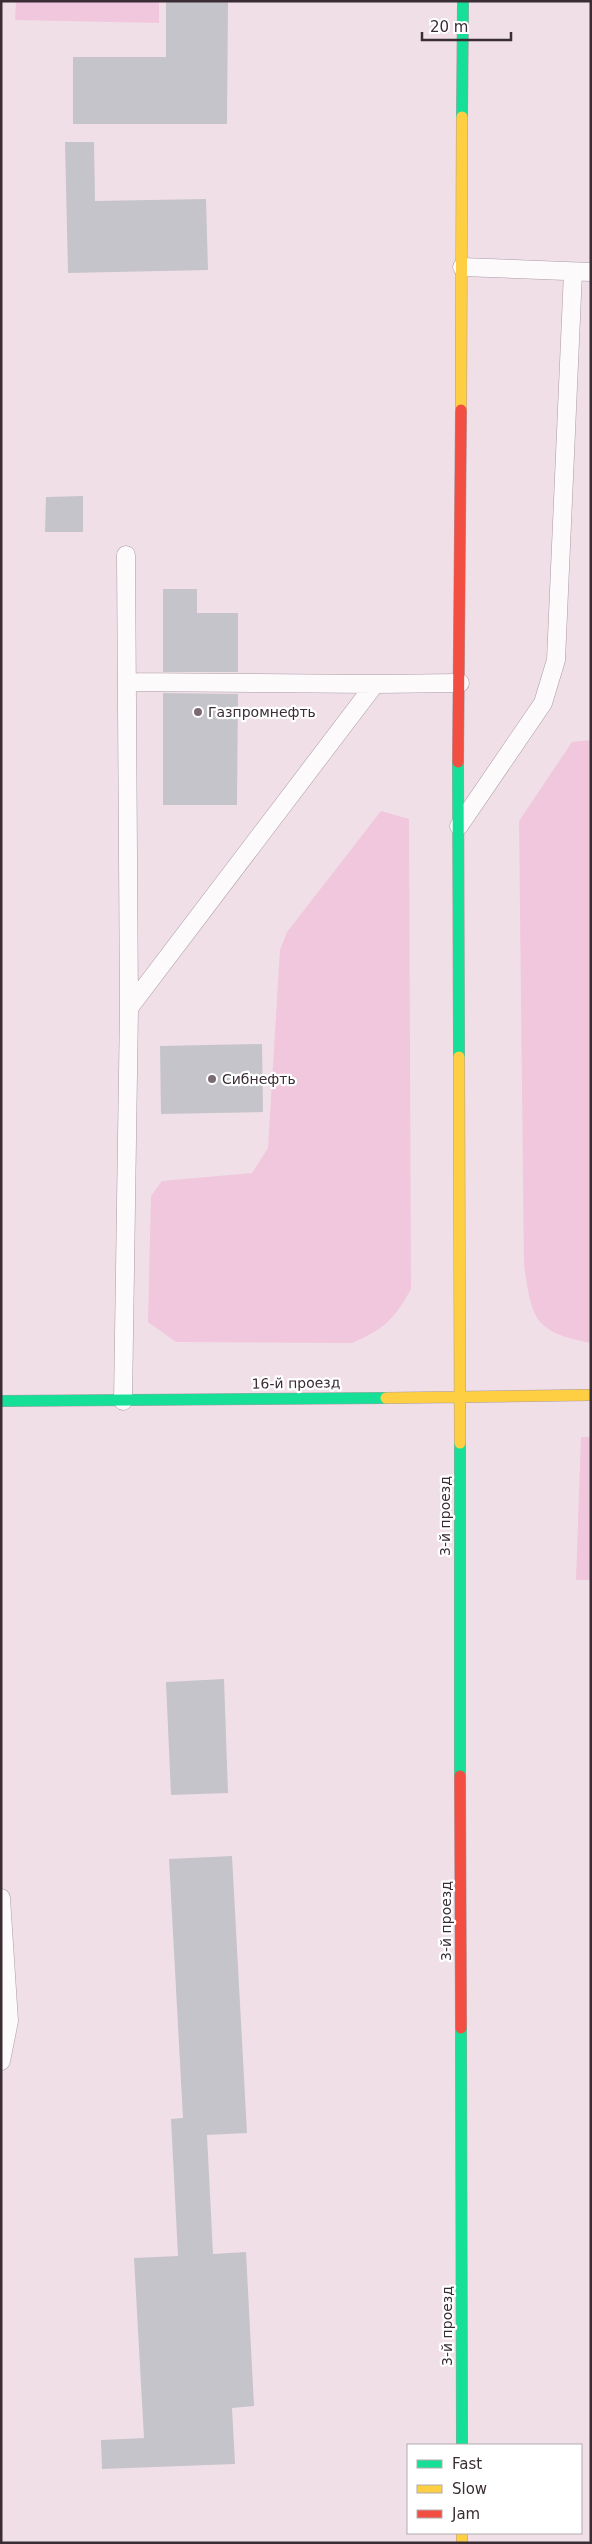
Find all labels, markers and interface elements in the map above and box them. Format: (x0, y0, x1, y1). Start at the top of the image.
scale bar (422, 10, 511, 42)
text: 20 m (430, 18, 468, 36)
place label: Газпромнефть (208, 704, 316, 720)
marker: Газпромнефть (192, 706, 204, 718)
place label: Сибнефть (222, 1071, 296, 1087)
marker: Сибнефть (206, 1073, 218, 1085)
street label: 16-й проезд (251, 1374, 341, 1392)
street label: 3-й проезд (437, 1476, 453, 1556)
street label: 3-й проезд (438, 1881, 454, 1961)
street label: 3-й проезд (439, 2286, 455, 2366)
legend (407, 2444, 582, 2534)
text: Fast (452, 2455, 482, 2473)
text: Slow (452, 2480, 487, 2498)
text: Jam (451, 2505, 480, 2523)

